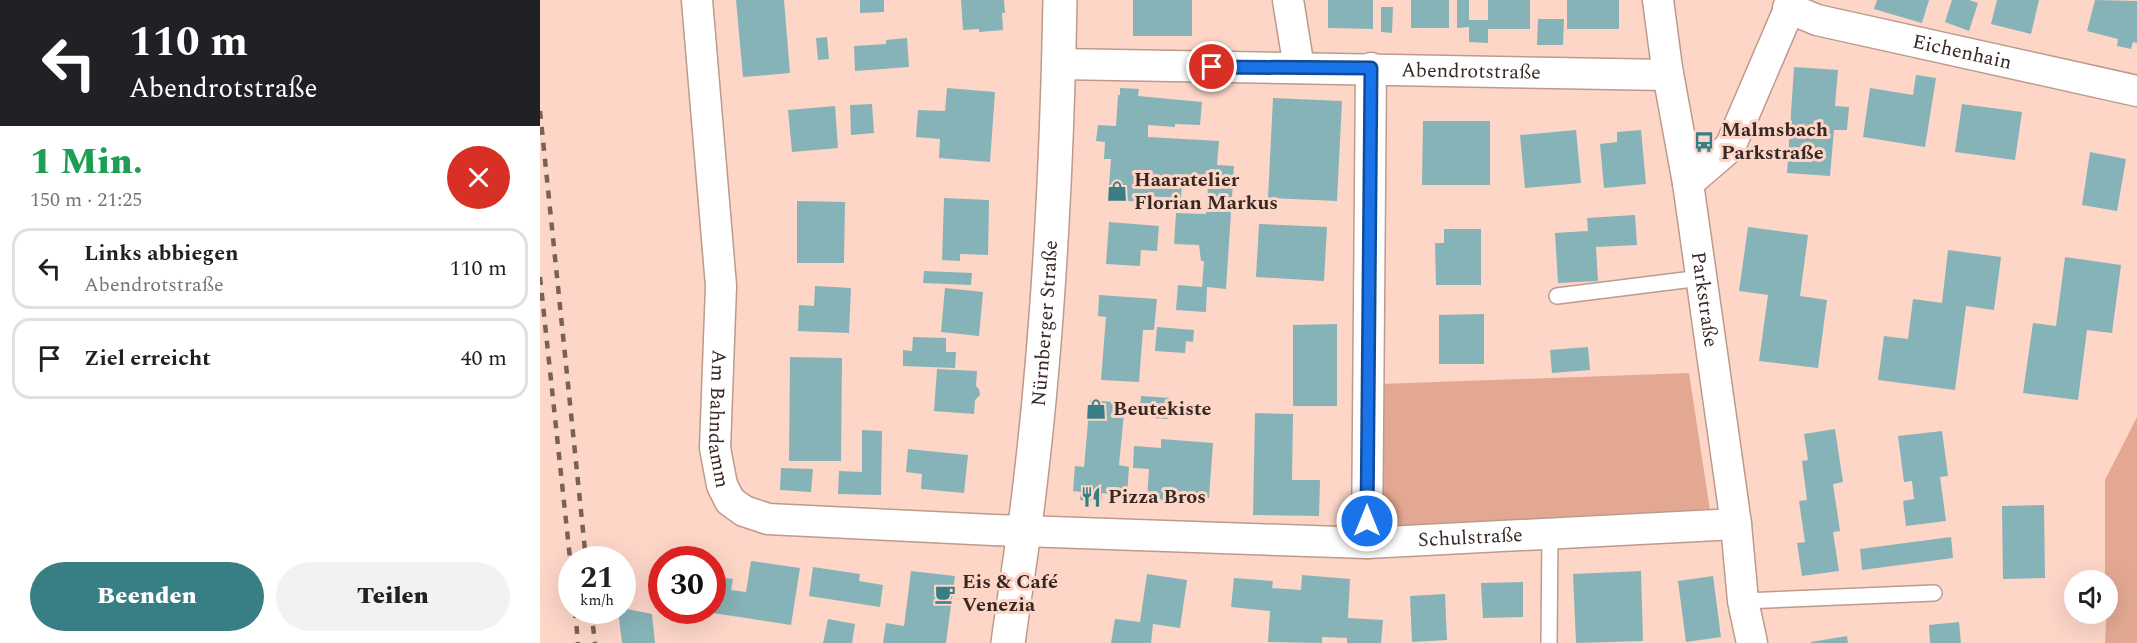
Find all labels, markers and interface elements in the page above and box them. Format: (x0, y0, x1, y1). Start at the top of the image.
text: 110 m (129, 11, 248, 74)
icon: left (30, 24, 108, 102)
street label: Eichenhain (1909, 27, 2015, 78)
pin (1186, 41, 1237, 92)
icon: arrive (1195, 50, 1228, 83)
street label: Abendrotstraße (1401, 55, 1541, 88)
text: Abendrotstraße (129, 68, 317, 110)
place label: Malmsbach Parkstraße (1721, 115, 1828, 168)
bus stop icon: Malmsbach Parkstraße (1692, 130, 1716, 154)
text: 1 Min. (30, 135, 143, 190)
button: close (447, 146, 510, 209)
place label: Haaratelier Florian Markus (1134, 165, 1278, 218)
shop icon: Haaratelier Florian Markus (1105, 179, 1129, 203)
text: 150 m · 21:25 (30, 185, 142, 215)
text: Links abbiegen (84, 237, 239, 270)
street label: Nürnberger Straße (1024, 239, 1066, 408)
street label: Parkstraße (1683, 250, 1726, 349)
icon: left (33, 252, 66, 285)
text: 110 m (450, 252, 507, 285)
text: Abendrotstraße (84, 270, 224, 300)
icon: arrive (33, 342, 66, 375)
text: Ziel erreicht (84, 342, 211, 375)
text: 40 m (461, 342, 507, 375)
street label: Am Bahndamm (700, 349, 737, 490)
place label: Beutekiste (1113, 394, 1211, 424)
shop icon: Beutekiste (1084, 397, 1108, 421)
place label: Pizza Bros (1108, 482, 1206, 512)
restaurant icon: Pizza Bros (1079, 485, 1103, 509)
position arrow (1335, 489, 1399, 553)
street label: Schulstraße (1417, 520, 1523, 555)
speed limit sign: 30 (648, 546, 726, 624)
text: 21 (580, 555, 614, 601)
button: Beenden (30, 562, 264, 631)
button: Teilen (276, 562, 510, 631)
place label: Eis & Café Venezia (962, 567, 1058, 620)
map controls (2064, 570, 2118, 624)
button: sound (2064, 570, 2118, 624)
cafe icon: Eis & Café Venezia (933, 582, 957, 606)
text: km/h (580, 589, 614, 612)

